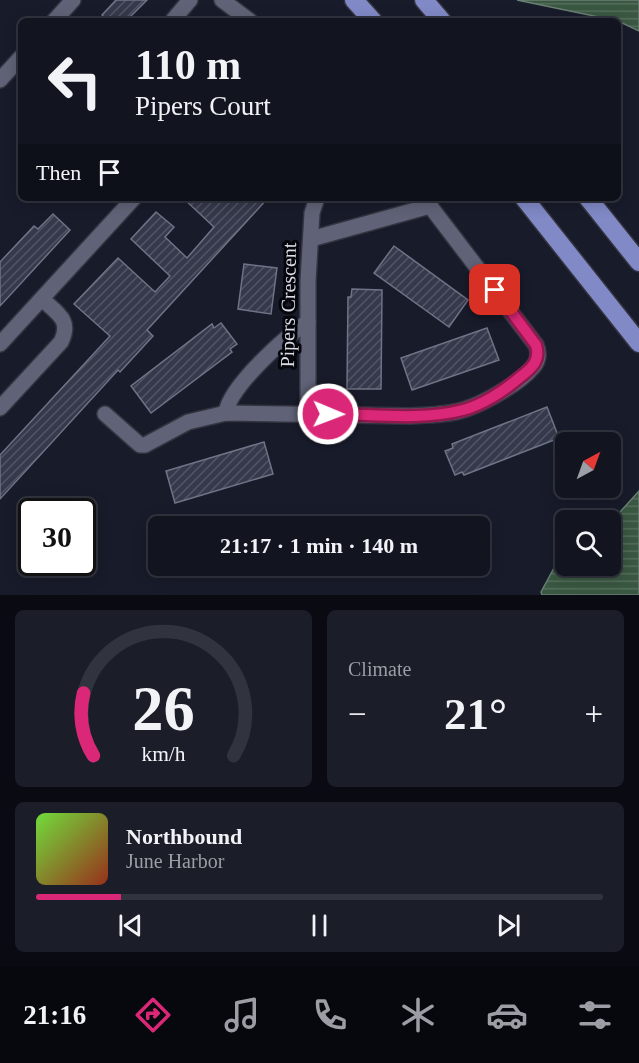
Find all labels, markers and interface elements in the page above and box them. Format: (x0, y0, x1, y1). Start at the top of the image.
icon: left (36, 42, 114, 120)
text: 110 m (135, 42, 241, 88)
text: Pipers Court (135, 91, 271, 121)
icon: arrive (93, 156, 126, 189)
text: Then (36, 160, 81, 185)
street label: Pipers Crescent (276, 242, 301, 368)
pin (469, 264, 520, 315)
icon: arrive (478, 273, 511, 306)
position arrow (296, 382, 360, 446)
north arrow (555, 432, 621, 498)
map controls (555, 432, 621, 576)
speed limit sign: 30 (18, 498, 96, 576)
button: search (555, 510, 621, 576)
text: 21:17 · 1 min · 140 m (220, 533, 418, 558)
text: Climate (348, 658, 411, 680)
text: 26 (132, 674, 195, 743)
text: 21° (444, 689, 507, 739)
text: − (348, 696, 367, 732)
text: + (584, 696, 603, 732)
text: km/h (141, 742, 186, 766)
text: Northbound (126, 824, 242, 849)
text: June Harbor (126, 850, 224, 872)
icon: previous (114, 909, 147, 942)
icon: pause (303, 909, 336, 942)
icon: next (492, 909, 525, 942)
icon: directions (132, 994, 174, 1036)
icon: music (221, 994, 263, 1036)
icon: phone (309, 994, 351, 1036)
icon: climate (397, 994, 439, 1036)
icon: car (486, 994, 528, 1036)
icon: filters (574, 994, 616, 1036)
text: 21:16 (23, 1000, 86, 1030)

